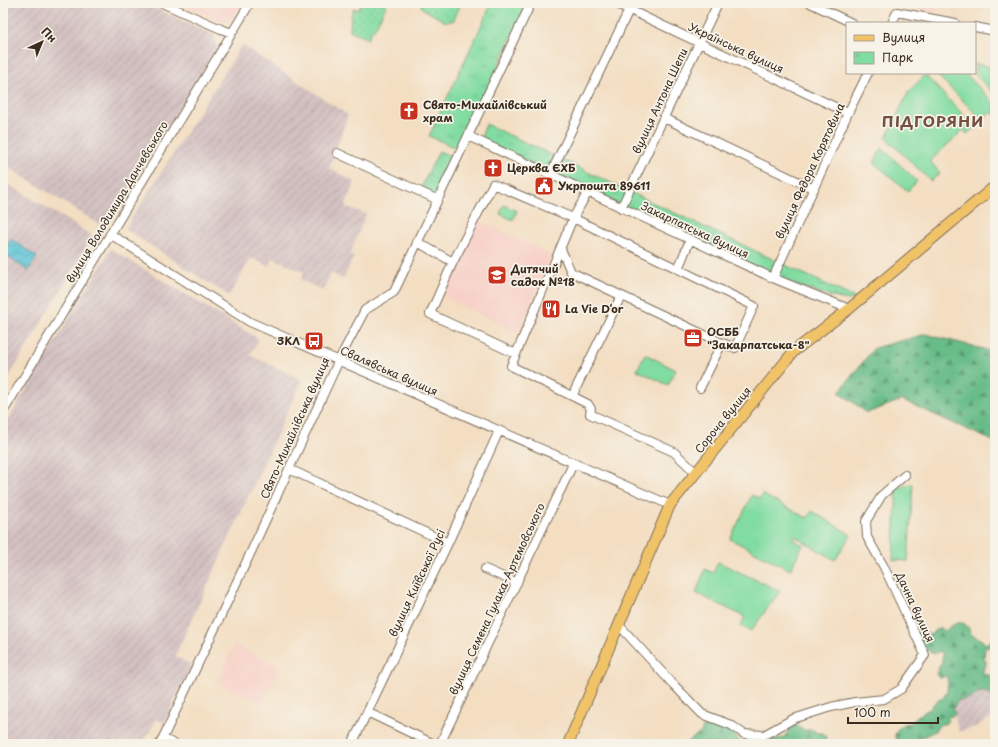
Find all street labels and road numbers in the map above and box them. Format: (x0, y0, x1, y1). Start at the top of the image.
street label: Українська вулиця (686, 18, 787, 77)
street label: вулиця Антона Шепи (628, 45, 692, 156)
street label: вулиця Федора Корятовича (770, 100, 849, 242)
street label: вулиця Володимира Данчевського (61, 117, 172, 286)
street label: Закарпатська вулиця (638, 197, 752, 262)
street label: Свалявська вулиця (338, 341, 441, 400)
street label: Свято-Михайлівська вулиця (256, 354, 334, 501)
street label: Сороча вулиця (690, 383, 755, 457)
street label: вулиця Семена Гулака-Артемовського (444, 500, 549, 698)
street label: вулиця Київської Русі (384, 526, 449, 640)
street label: Дачна вулиця (891, 568, 939, 645)

